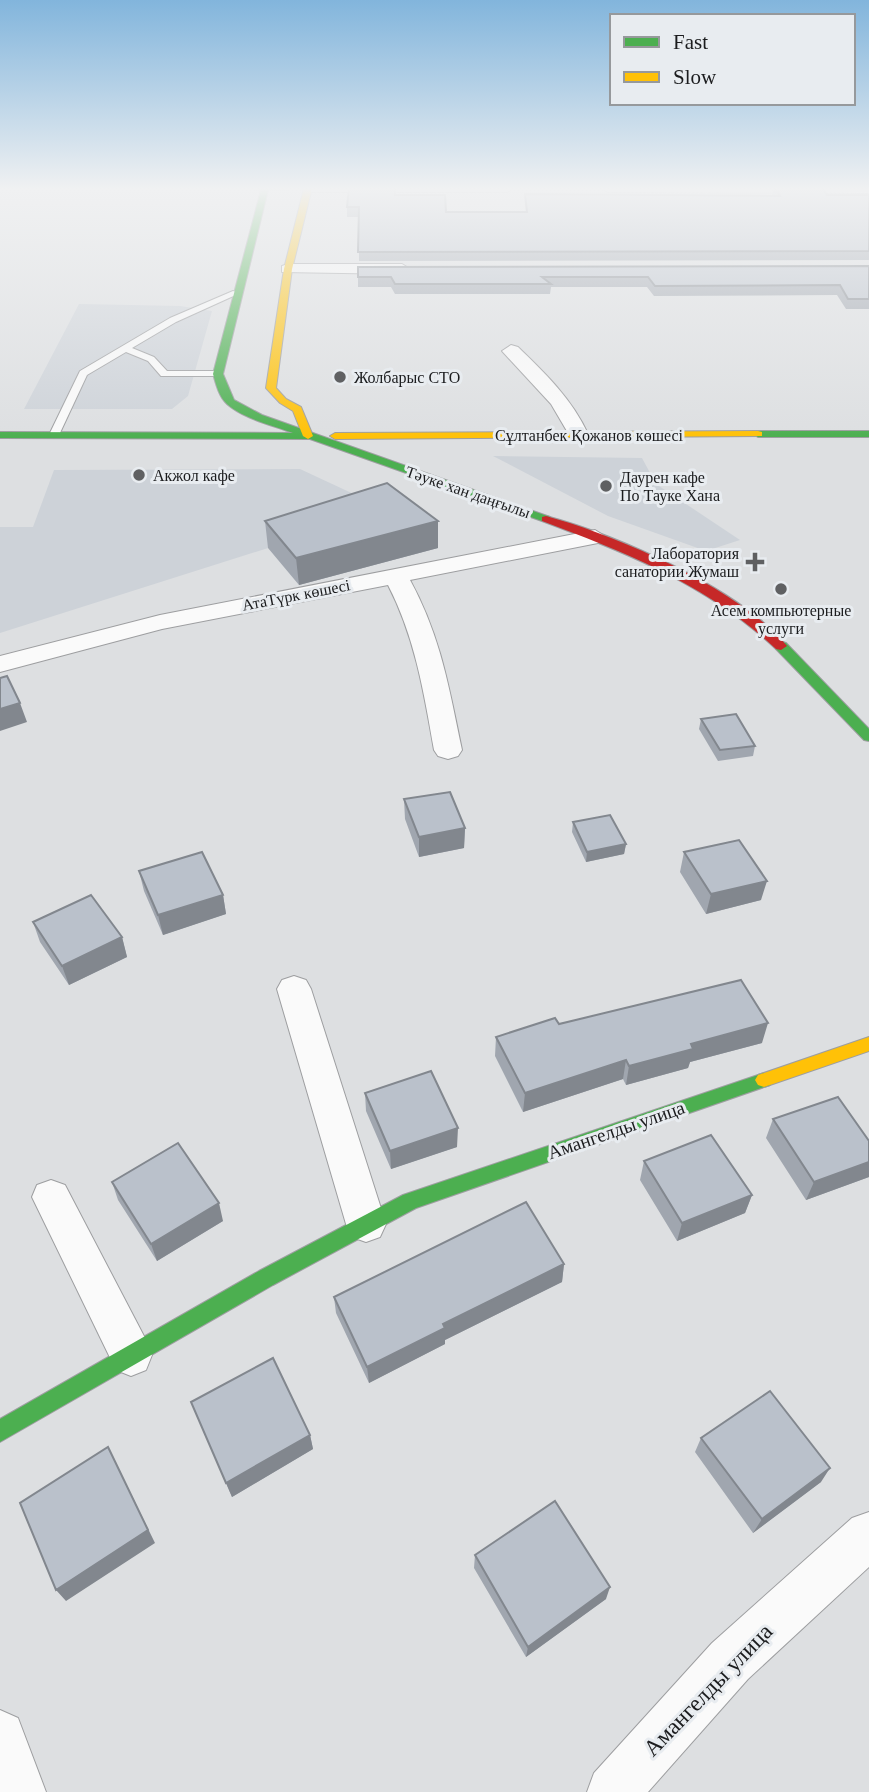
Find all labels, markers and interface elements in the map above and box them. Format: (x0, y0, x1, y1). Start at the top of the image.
legend (610, 14, 855, 105)
text: Fast (673, 30, 708, 54)
text: Slow (673, 65, 717, 89)
marker: Жолбарыс СТО (332, 369, 348, 385)
place label: Жолбарыс СТО (354, 369, 460, 387)
street label: Сұлтанбек Қожанов көшесі (495, 427, 684, 445)
street label: Тәуке хан даңғылы (403, 463, 533, 522)
marker: Акжол кафе (131, 467, 147, 483)
place label: Акжол кафе (153, 467, 235, 485)
place label: Даурен кафе По Тауке Хана (620, 469, 720, 505)
marker: Даурен кафе По Тауке Хана (598, 478, 614, 494)
place label: Лаборатория санатории Жумаш (615, 545, 740, 581)
marker: Лаборатория санатории Жумаш (745, 552, 765, 572)
street label: АтаТүрк көшесі (241, 576, 352, 615)
marker: Асем компьютерные услуги (773, 581, 789, 597)
place label: Асем компьютерные услуги (711, 602, 851, 638)
street label: Амангелды улица (545, 1096, 688, 1163)
street label: Амангелды улица (639, 1619, 777, 1761)

